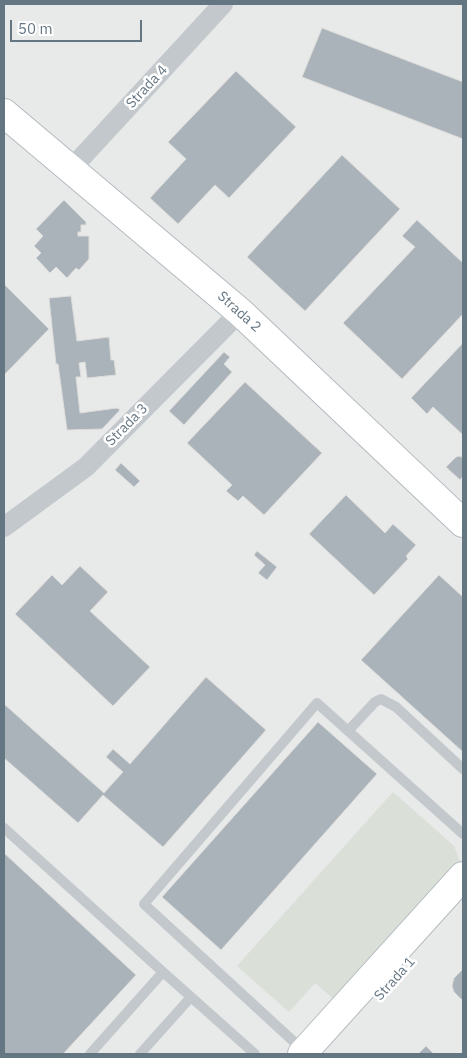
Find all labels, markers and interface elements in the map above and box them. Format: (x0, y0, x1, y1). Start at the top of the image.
scale bar (12, 10, 145, 42)
text: 50 m (18, 19, 53, 38)
street label: Strada 4 (123, 62, 171, 112)
street label: Strada 2 (214, 288, 264, 336)
street label: Strada 3 (102, 400, 152, 450)
street label: Strada 1 (371, 954, 419, 1004)

